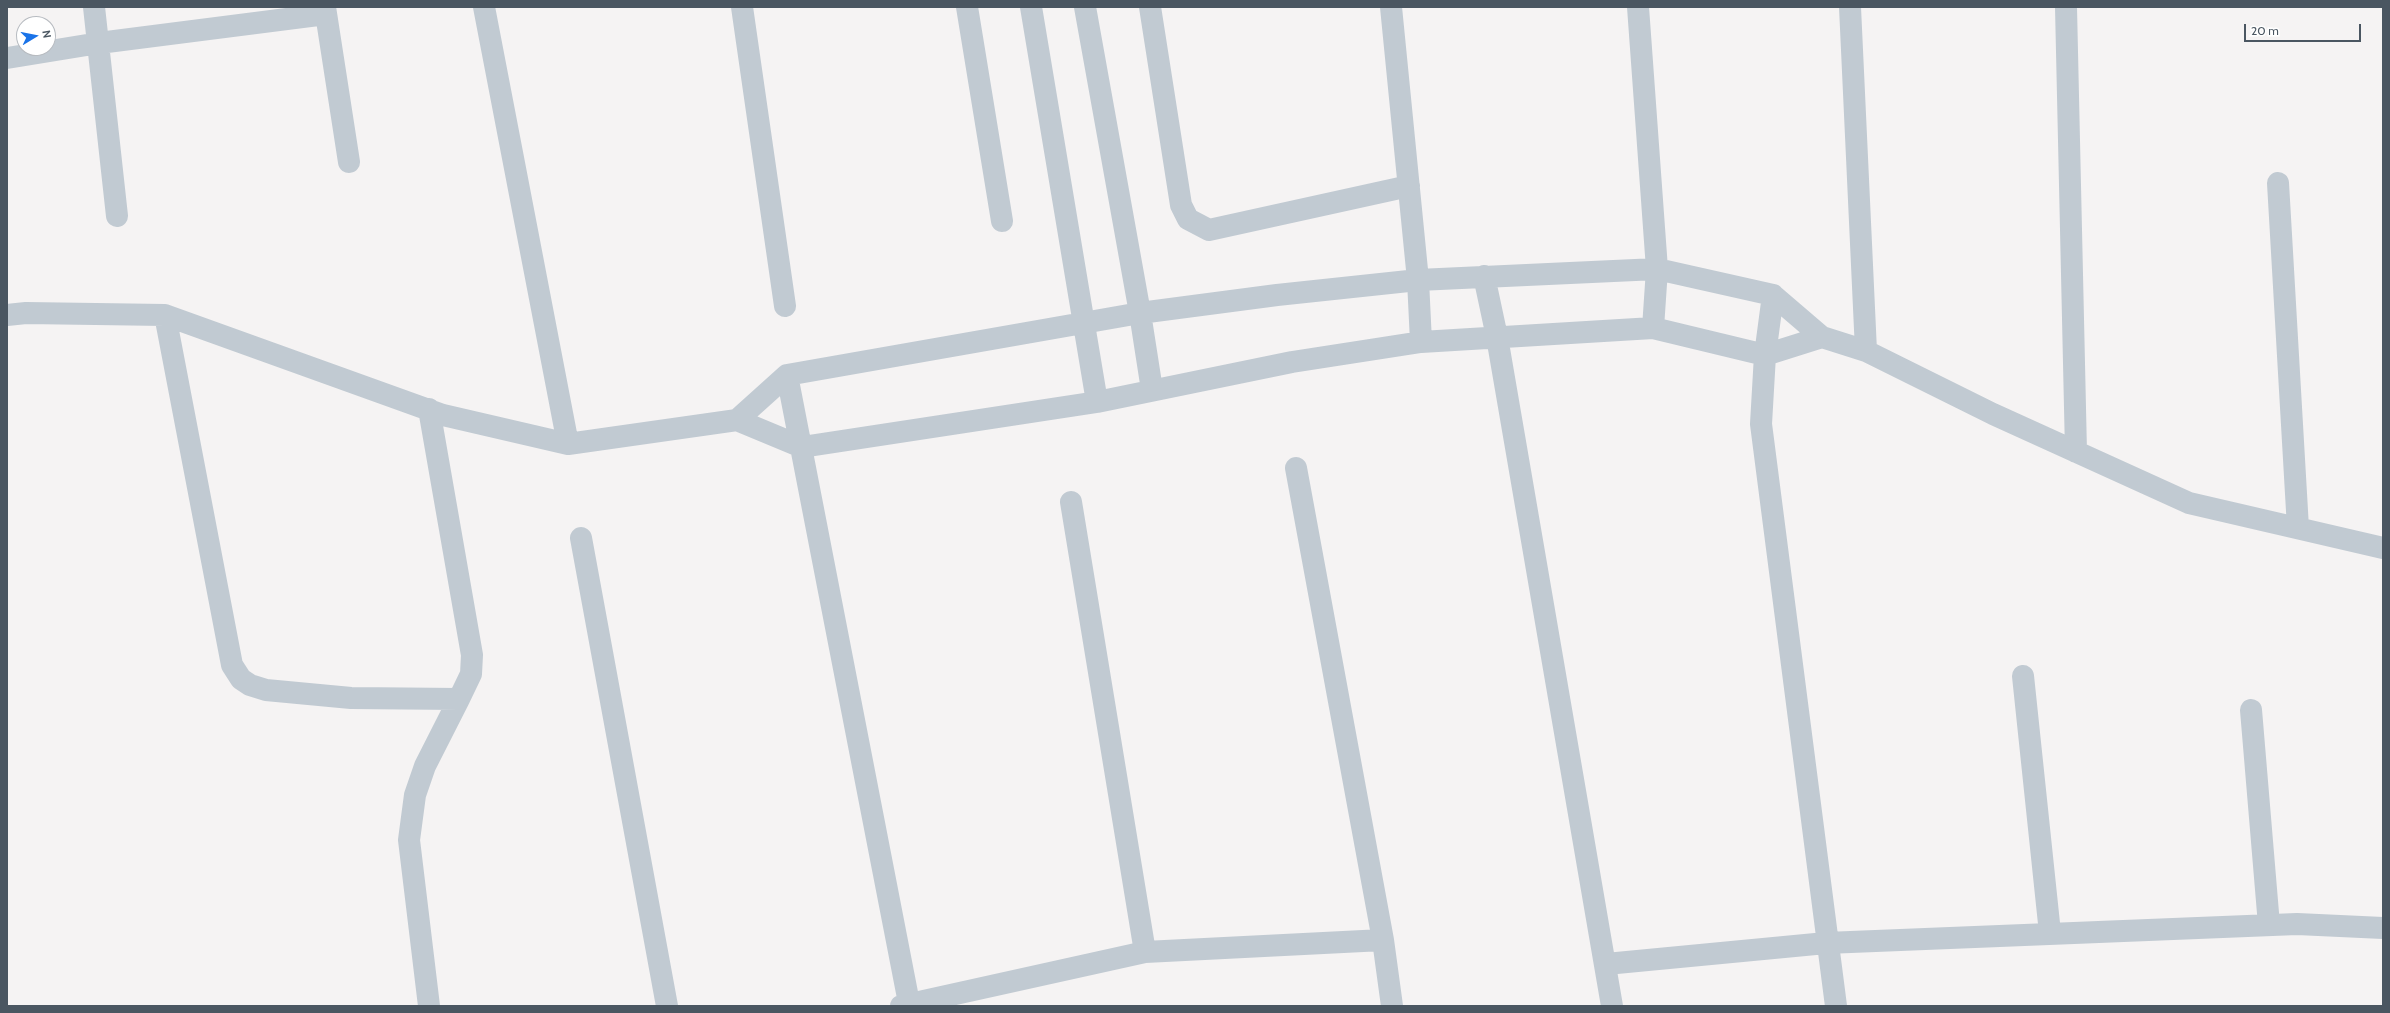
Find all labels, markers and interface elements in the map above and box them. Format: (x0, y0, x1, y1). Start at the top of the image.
north arrow (16, 16, 56, 56)
scale bar (2246, 16, 2363, 42)
text: 20 m (2251, 23, 2279, 38)
text: N (39, 29, 54, 39)

